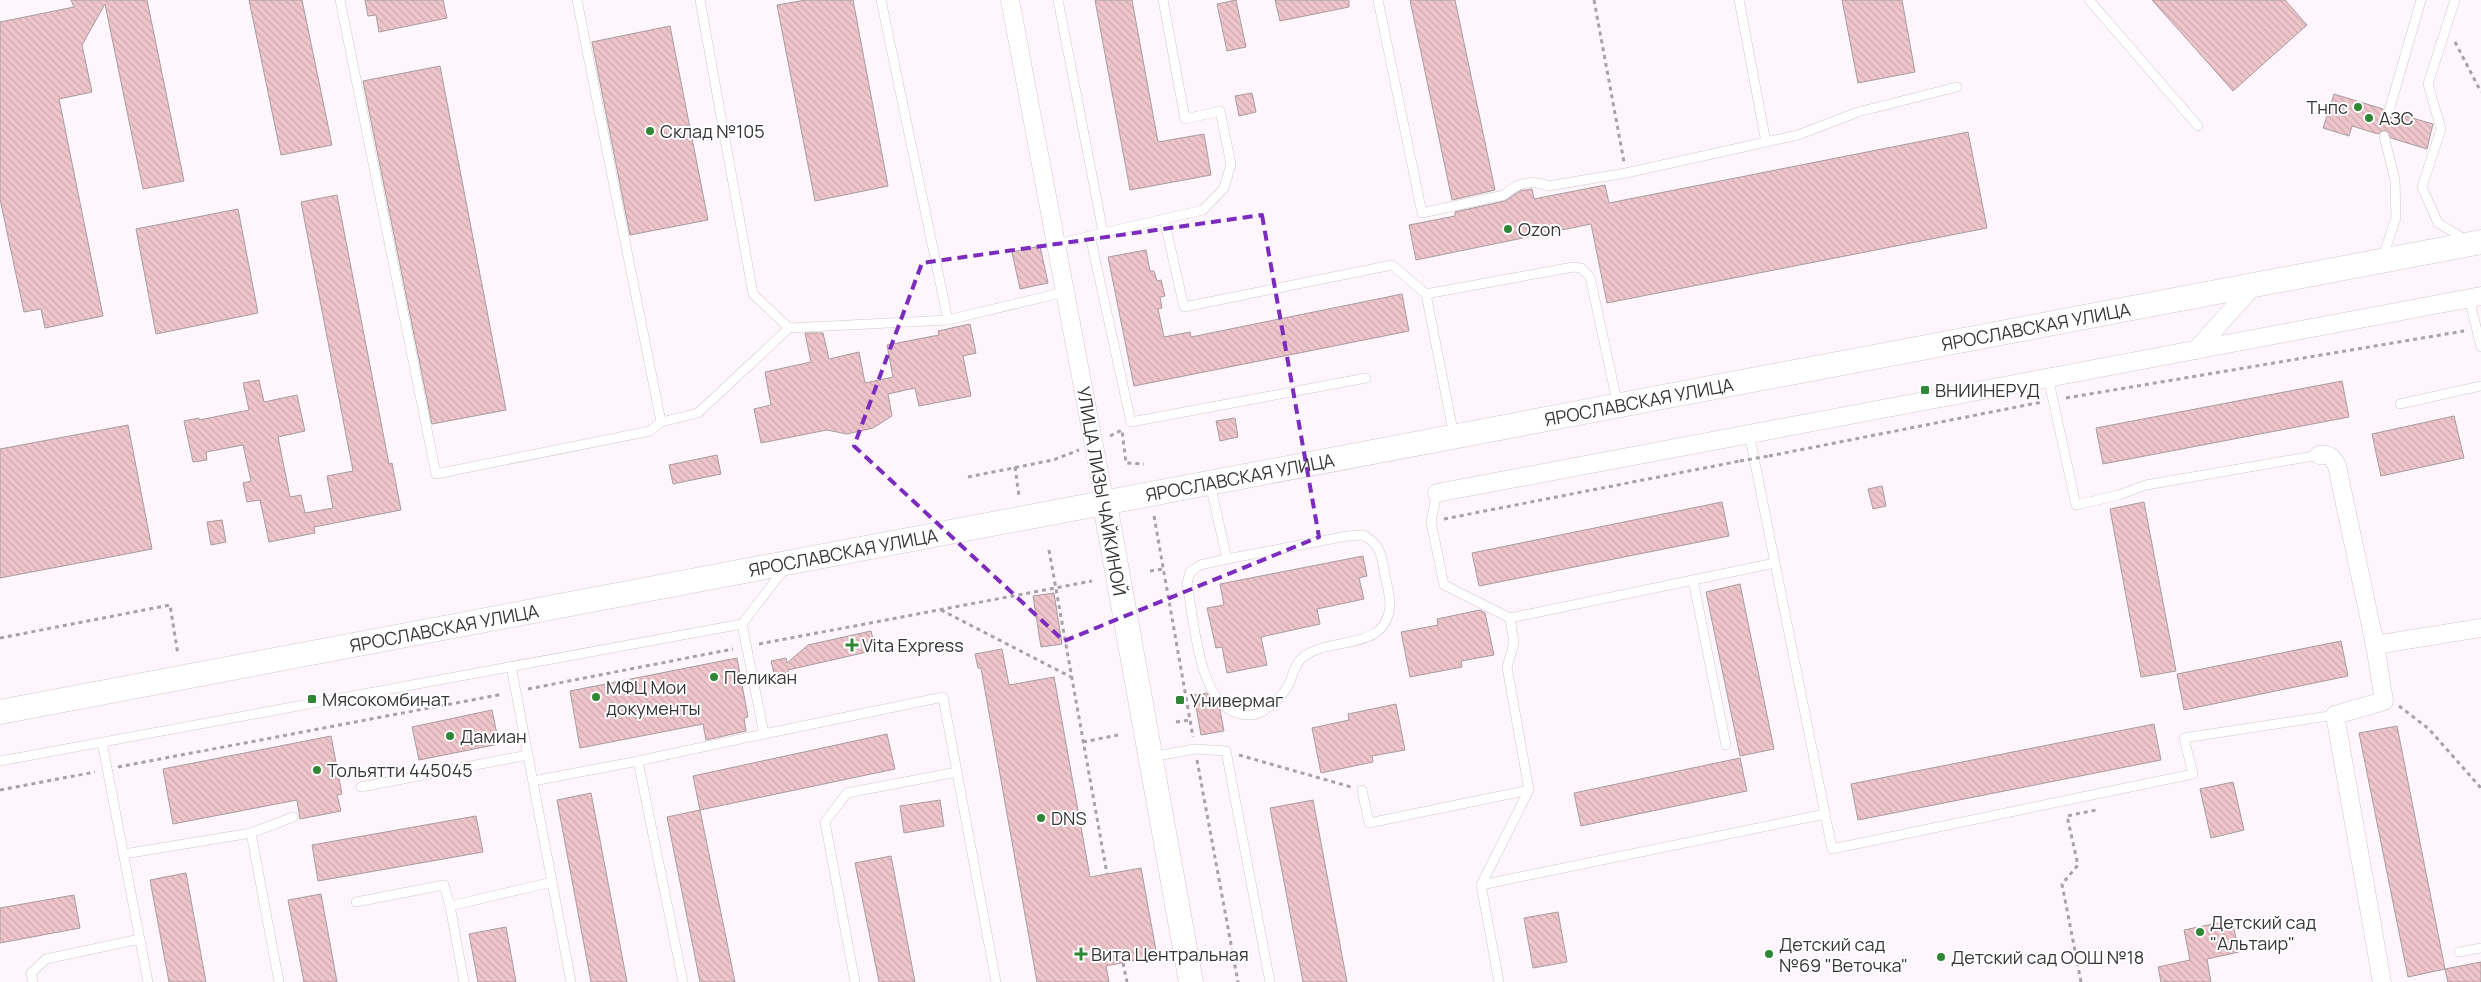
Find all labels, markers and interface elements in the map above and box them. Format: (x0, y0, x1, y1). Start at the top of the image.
place label: Тнпс (2306, 95, 2348, 119)
marker: Тнпс (2352, 101, 2364, 113)
place label: АЗС (2379, 106, 2414, 130)
marker: АЗС (2363, 112, 2375, 124)
place label: Склад №105 (660, 119, 765, 143)
marker: Склад №105 (644, 125, 656, 137)
place label: Ozon (1518, 217, 1561, 241)
marker: Ozon (1502, 223, 1514, 235)
street label: ЯРОСЛАВСКАЯ УЛИЦА (1939, 297, 2133, 356)
street label: ЯРОСЛАВСКАЯ УЛИЦА (1542, 372, 1736, 431)
place label: ВНИИНЕРУД (1935, 378, 2040, 402)
street label: УЛИЦА ЛИЗЫ ЧАЙКИНОЙ (1072, 384, 1132, 598)
marker: ВНИИНЕРУД (1919, 384, 1931, 396)
street label: ЯРОСЛАВСКАЯ УЛИЦА (1143, 447, 1337, 507)
street label: ЯРОСЛАВСКАЯ УЛИЦА (746, 523, 940, 582)
street label: ЯРОСЛАВСКАЯ УЛИЦА (348, 598, 541, 658)
place label: Vita Express (862, 633, 964, 657)
marker: Vita Express (846, 639, 858, 651)
place label: Пеликан (724, 665, 797, 689)
marker: Пеликан (708, 671, 720, 683)
place label: МФЦ Мои документы (606, 675, 701, 720)
place label: Мясокомбинат (322, 687, 450, 711)
place label: Универмаг (1190, 688, 1283, 712)
marker: МФЦ Мои документы (590, 691, 602, 703)
marker: Мясокомбинат (306, 693, 318, 705)
marker: Универмаг (1174, 694, 1186, 706)
place label: Дамиан (460, 724, 527, 748)
marker: Дамиан (444, 730, 456, 742)
place label: Тольятти 445045 (327, 758, 473, 782)
marker: Тольятти 445045 (311, 764, 323, 776)
place label: DNS (1051, 806, 1087, 830)
marker: DNS (1035, 812, 1047, 824)
place label: Детский сад "Альтаир" (2210, 910, 2316, 955)
marker: Детский сад "Альтаир" (2194, 926, 2206, 938)
place label: Детский сад №69 "Веточка" (1779, 932, 1908, 977)
place label: Вита Центральная (1091, 942, 1249, 966)
place label: Детский сад ООШ №18 (1951, 945, 2144, 969)
marker: Вита Центральная (1075, 948, 1087, 960)
marker: Детский сад №69 "Веточка" (1763, 948, 1775, 960)
marker: Детский сад ООШ №18 (1935, 951, 1947, 963)

